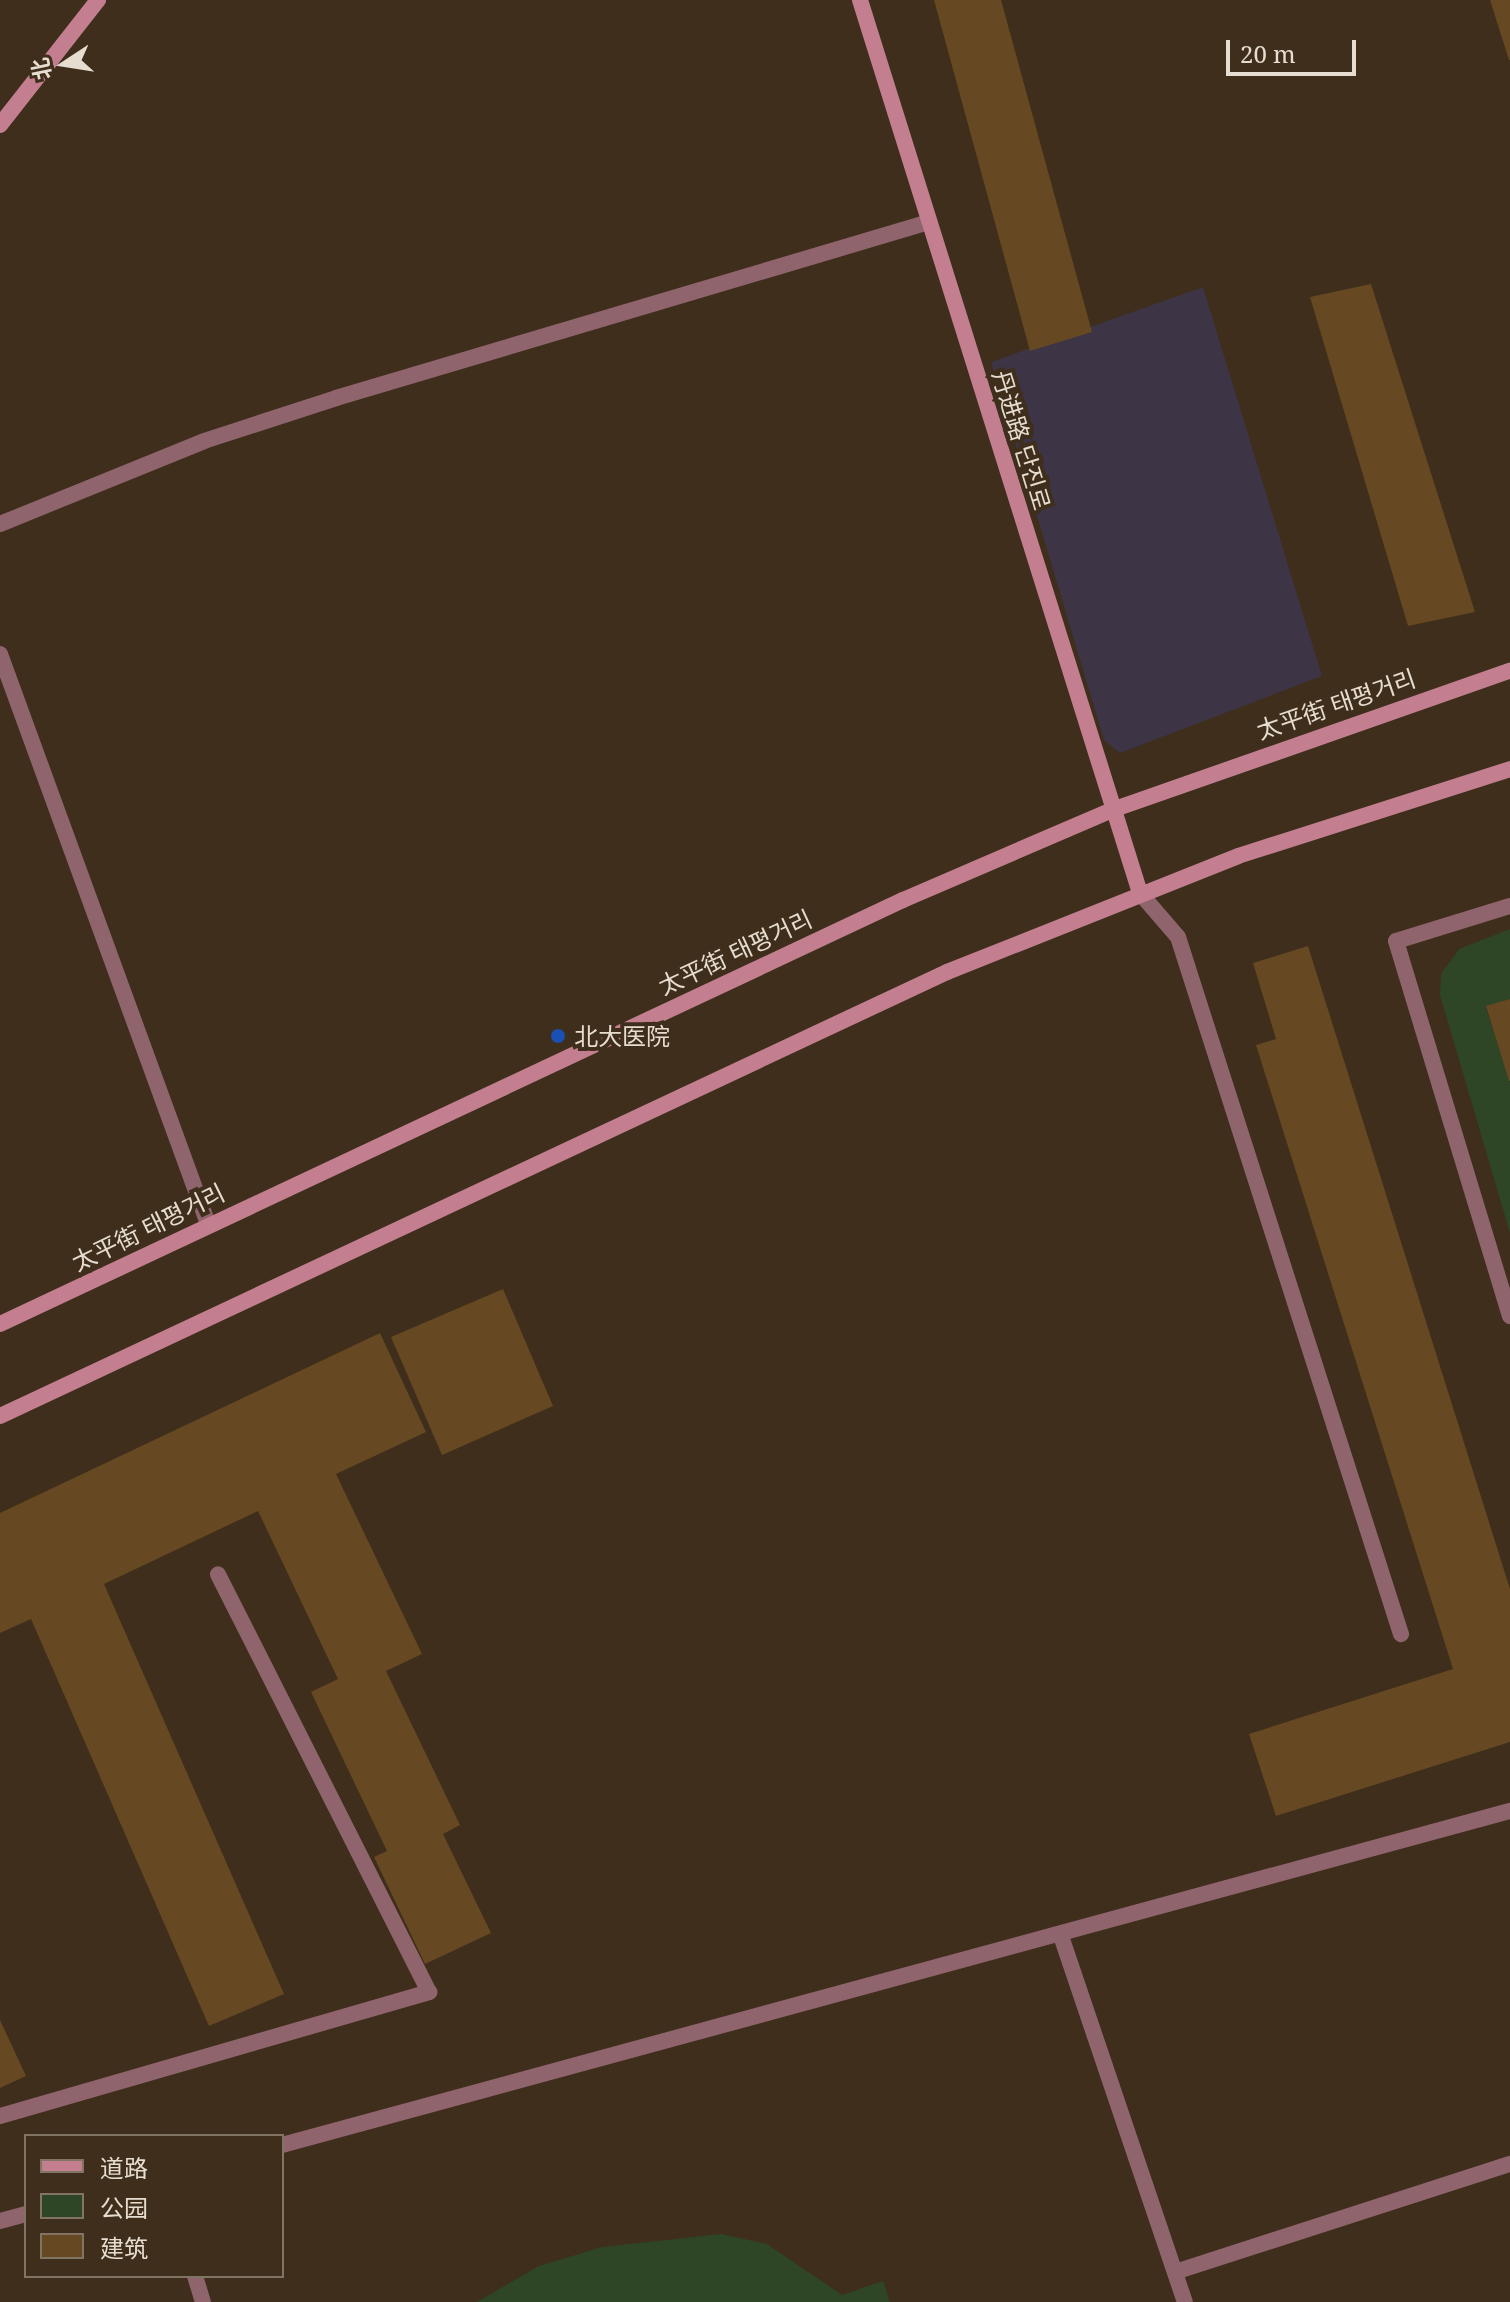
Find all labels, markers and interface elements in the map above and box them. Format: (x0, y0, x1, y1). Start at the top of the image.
north arrow (24, 24, 104, 104)
scale bar (1230, 24, 1360, 74)
text: 20 m (1240, 37, 1296, 70)
text: 北 (24, 55, 57, 83)
street label: 丹进路 단진로 (987, 367, 1057, 513)
street label: 太平街 태평거리 (1253, 663, 1419, 745)
street label: 太平街 태평거리 (653, 904, 817, 1000)
place label: 北大医院 (574, 1022, 670, 1050)
marker: 北大医院 (549, 1027, 567, 1045)
street label: 太平街 태평거리 (67, 1178, 229, 1276)
legend (24, 2134, 284, 2278)
text: 道路 (100, 2151, 148, 2184)
text: 公园 (100, 2191, 148, 2224)
text: 建筑 (100, 2231, 148, 2264)

